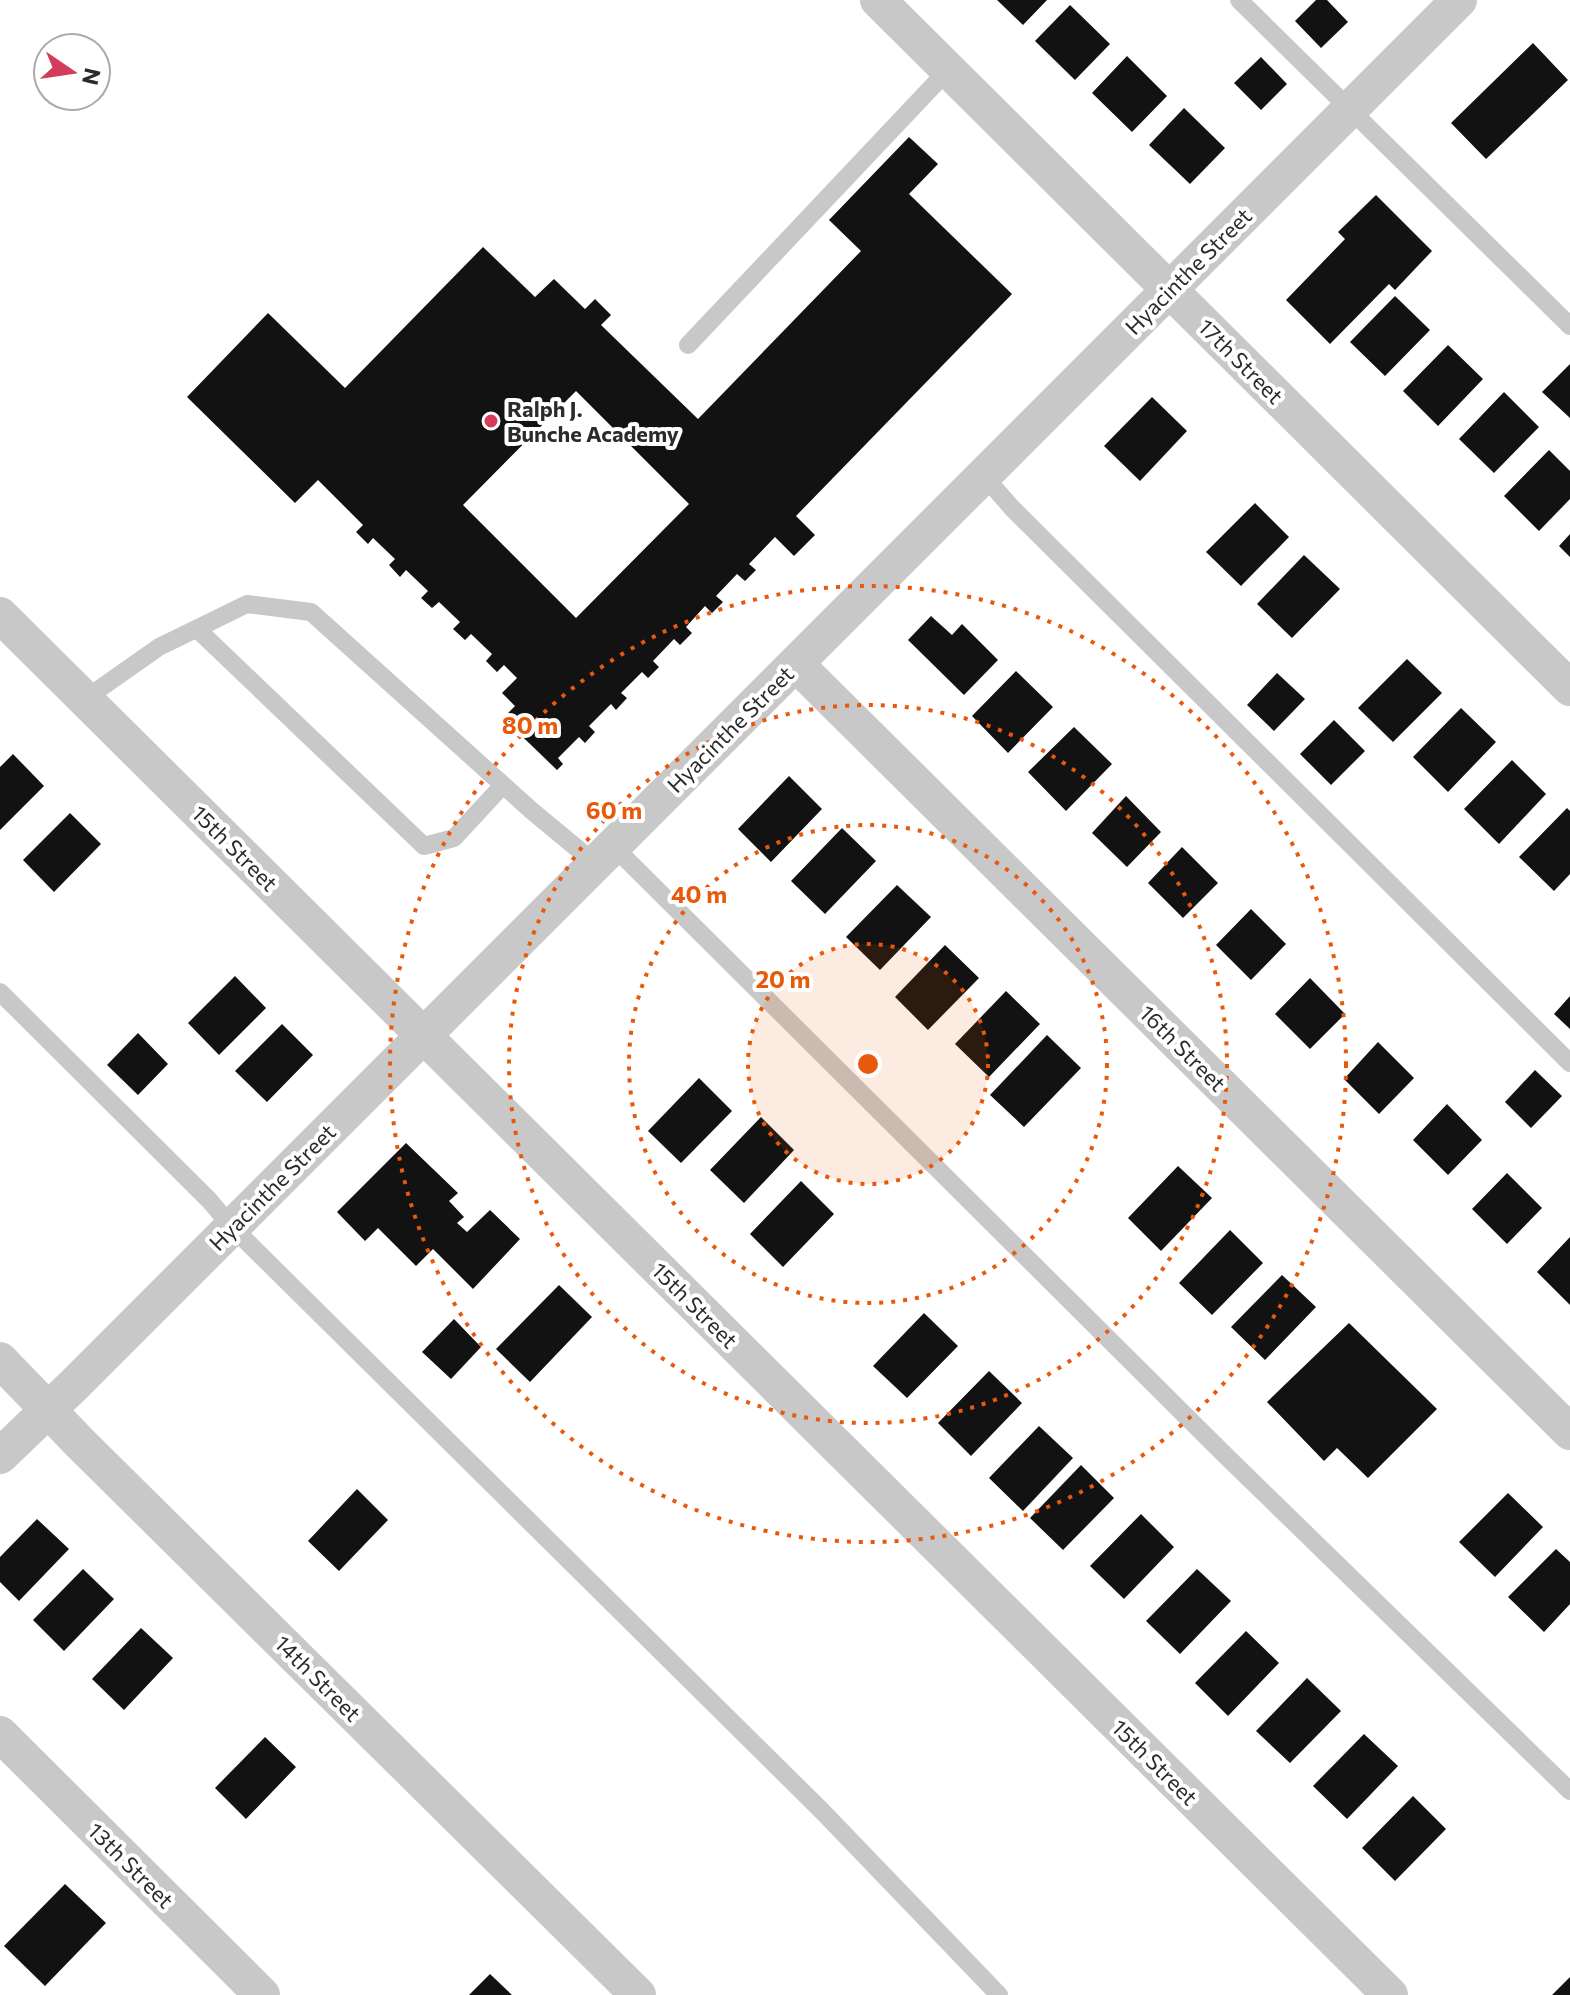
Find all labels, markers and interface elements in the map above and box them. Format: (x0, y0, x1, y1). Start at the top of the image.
north arrow (32, 32, 112, 112)
text: N (77, 66, 107, 88)
street label: Hyacinthe Street (1119, 202, 1257, 340)
street label: 17th Street (1193, 313, 1289, 409)
place label: Ralph J. Bunche Academy (507, 395, 679, 447)
marker: Ralph J. Bunche Academy (482, 412, 500, 430)
street label: Hyacinthe Street (661, 660, 799, 798)
text: 80 m (502, 710, 558, 739)
text: 60 m (586, 795, 642, 824)
street label: 15th Street (187, 800, 283, 896)
text: 40 m (671, 879, 727, 908)
text: 20 m (756, 964, 810, 993)
street label: 16th Street (1134, 999, 1232, 1097)
centre of rings (854, 1050, 882, 1078)
street label: Hyacinthe Street (203, 1118, 341, 1256)
street label: 15th Street (647, 1257, 743, 1353)
street label: 14th Street (269, 1629, 367, 1727)
street label: 15th Street (1107, 1714, 1203, 1810)
street label: 13th Street (83, 1817, 179, 1913)

